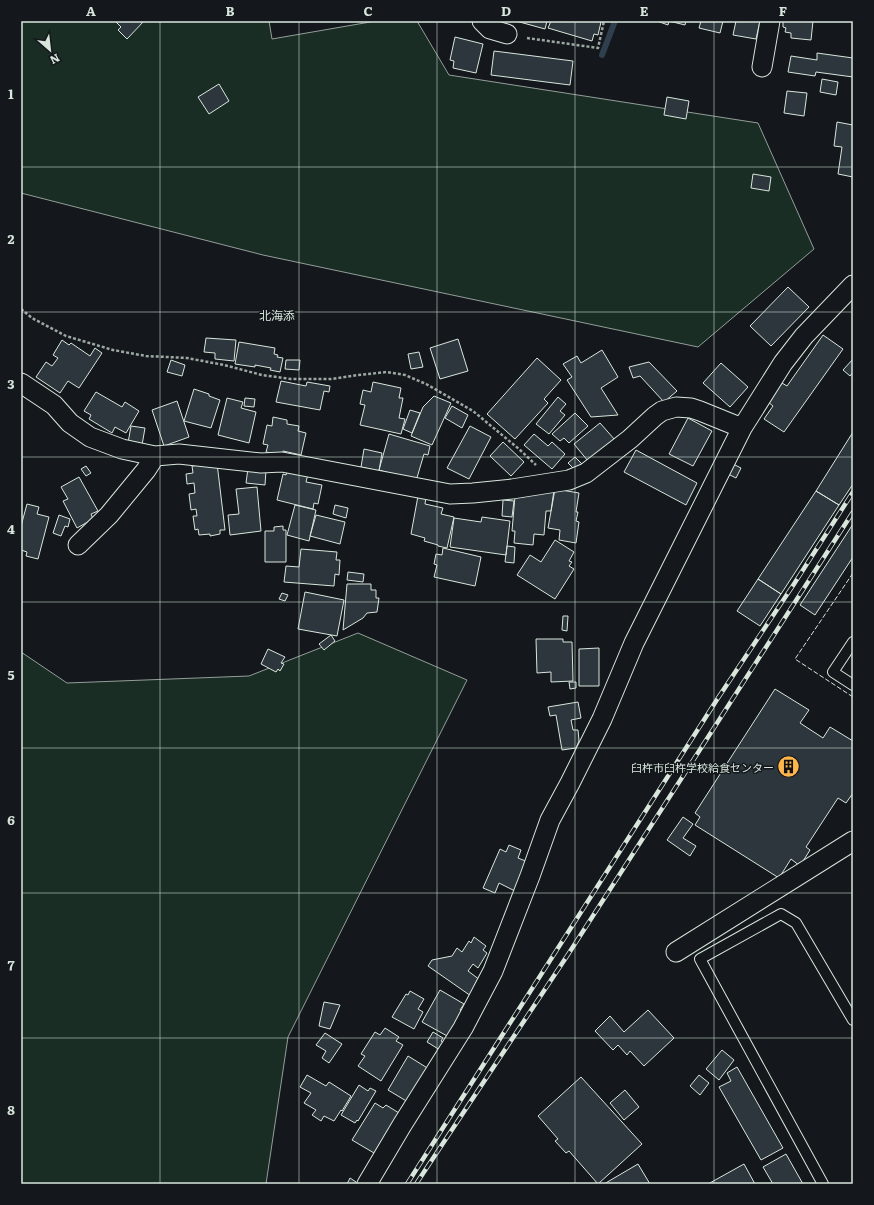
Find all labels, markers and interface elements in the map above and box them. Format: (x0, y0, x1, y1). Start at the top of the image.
text: A (86, 1, 96, 20)
text: B (226, 1, 235, 20)
text: C (363, 1, 373, 20)
text: D (501, 1, 511, 20)
text: E (640, 1, 649, 20)
text: F (779, 1, 787, 20)
north arrow (30, 30, 70, 70)
text: N (47, 50, 63, 69)
text: 1 (8, 84, 14, 103)
text: 2 (8, 229, 15, 248)
district label: 北海添 (259, 306, 295, 324)
text: 3 (7, 374, 15, 393)
text: 4 (7, 519, 15, 538)
text: 5 (7, 665, 15, 684)
building icon: 臼杵市臼杵学校給食センター (776, 754, 802, 780)
place label: 臼杵市臼杵学校給食センター (631, 759, 774, 775)
text: 6 (7, 810, 15, 829)
text: 7 (7, 955, 15, 974)
text: 8 (7, 1100, 15, 1119)

